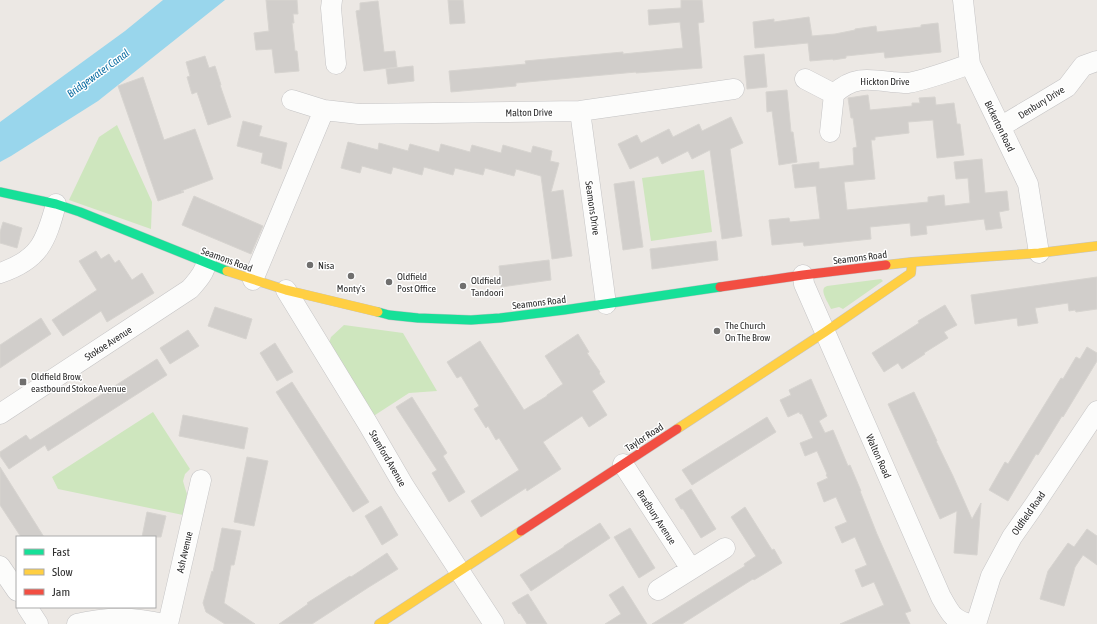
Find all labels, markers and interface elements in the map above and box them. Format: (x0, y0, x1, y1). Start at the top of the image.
water label: Bridgewater Canal (65, 46, 131, 100)
street label: Hickton Drive (860, 76, 910, 87)
street label: Denbury Drive (1016, 84, 1067, 121)
street label: Bickerton Road (983, 99, 1017, 154)
street label: Malton Drive (505, 107, 553, 118)
street label: Seamons Drive (583, 180, 602, 236)
street label: Seamons Road (200, 245, 254, 274)
street label: Seamons Road (833, 249, 888, 266)
marker: Nisa (305, 260, 315, 270)
place label: Nisa (318, 260, 335, 271)
marker: Monty's (346, 271, 356, 281)
place label: Oldfield Post Office (397, 271, 437, 294)
place label: Oldfield Tandoori (471, 275, 504, 298)
marker: Oldfield Post Office (384, 277, 394, 287)
marker: Oldfield Tandoori (458, 281, 468, 291)
place label: Monty's (337, 283, 366, 294)
street label: Seamons Road (512, 294, 567, 311)
place label: The Church On The Brow (725, 320, 770, 343)
street label: Stokoe Avenue (83, 324, 134, 363)
marker: The Church On The Brow (712, 326, 722, 336)
place label: Oldfield Brow, eastbound Stokoe Avenue (31, 371, 126, 394)
marker: Oldfield Brow, eastbound Stokoe Avenue (18, 377, 28, 387)
street label: Taylor Road (623, 421, 666, 454)
street label: Stamford Avenue (367, 428, 408, 489)
street label: Walton Road (864, 432, 893, 480)
street label: Bradbury Avenue (635, 488, 678, 547)
street label: Oldfield Road (1009, 489, 1048, 537)
street label: Ash Avenue (174, 530, 195, 574)
legend (16, 536, 156, 608)
text: Fast (52, 545, 70, 559)
text: Slow (52, 565, 73, 579)
text: Jam (52, 585, 70, 599)

